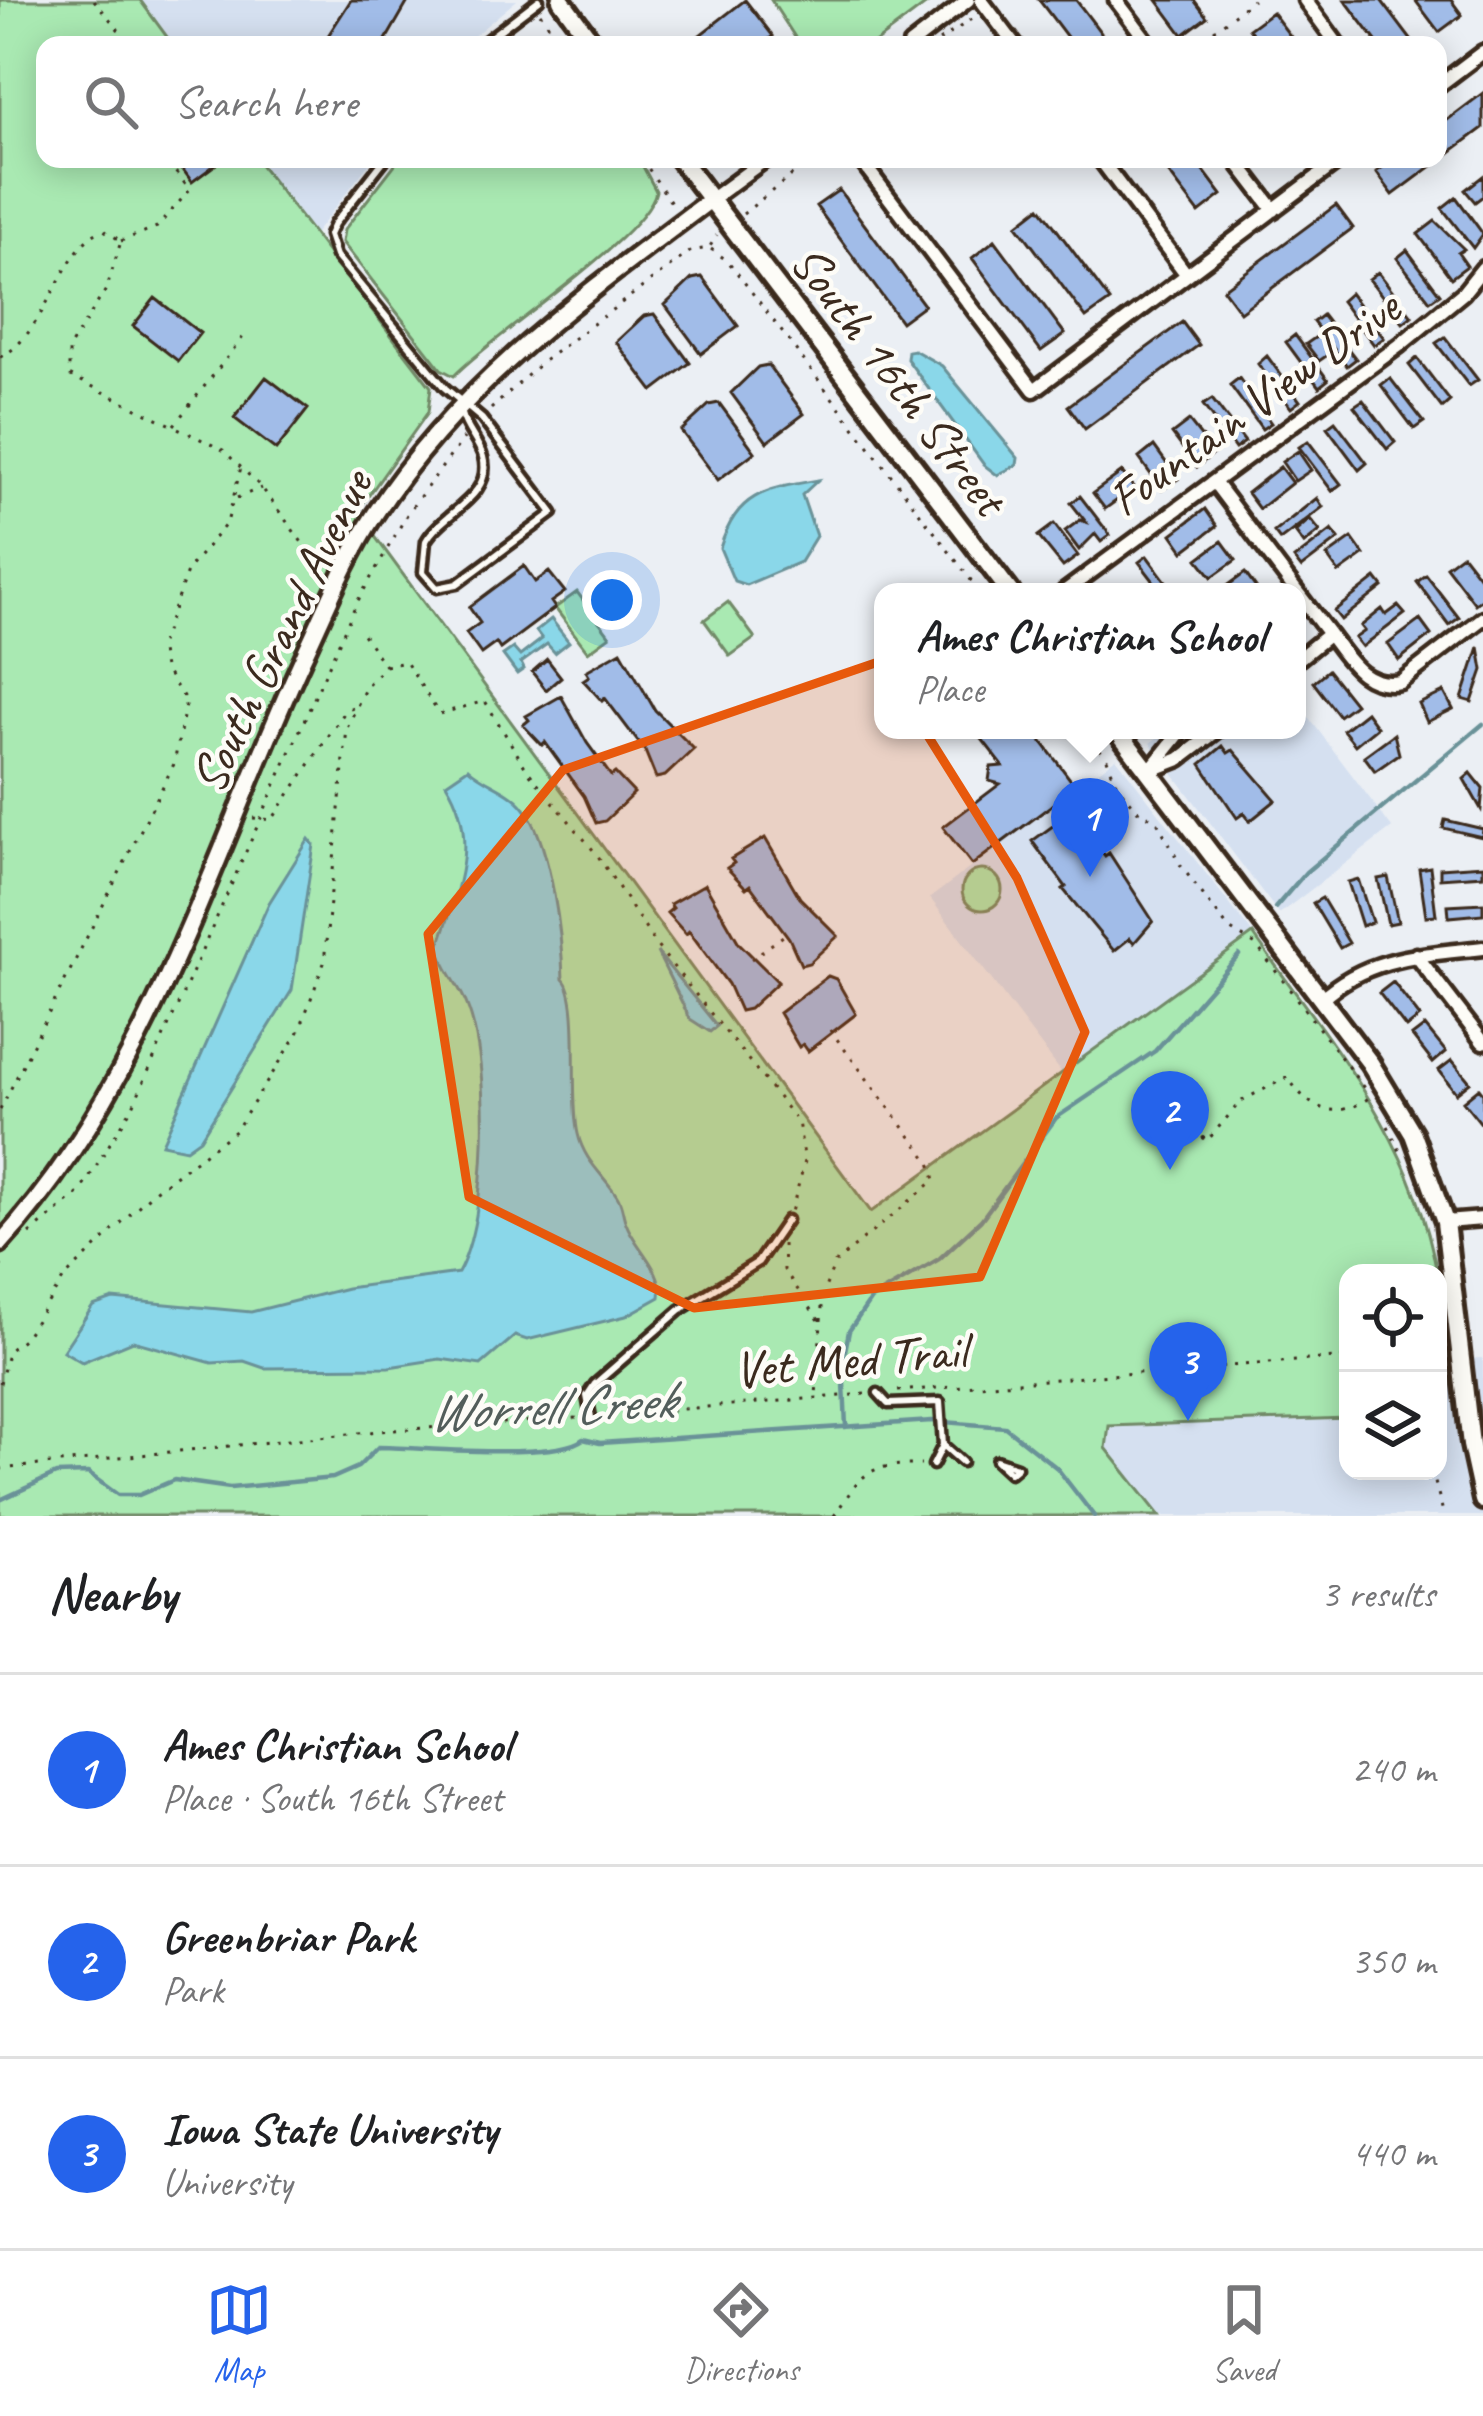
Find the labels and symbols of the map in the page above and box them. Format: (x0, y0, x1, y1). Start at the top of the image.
street label: South 16th Street (777, 232, 1025, 531)
street label: Fountain View Drive (1095, 273, 1415, 530)
street label: South Grand Avenue (175, 457, 388, 803)
your location (582, 570, 642, 630)
pin: 1 (1051, 778, 1129, 877)
pin: 2 (1131, 1071, 1209, 1170)
street label: Vet Med Trail (731, 1317, 977, 1402)
pin: 3 (1149, 1322, 1227, 1421)
water label: Worrell Creek (427, 1365, 686, 1446)

